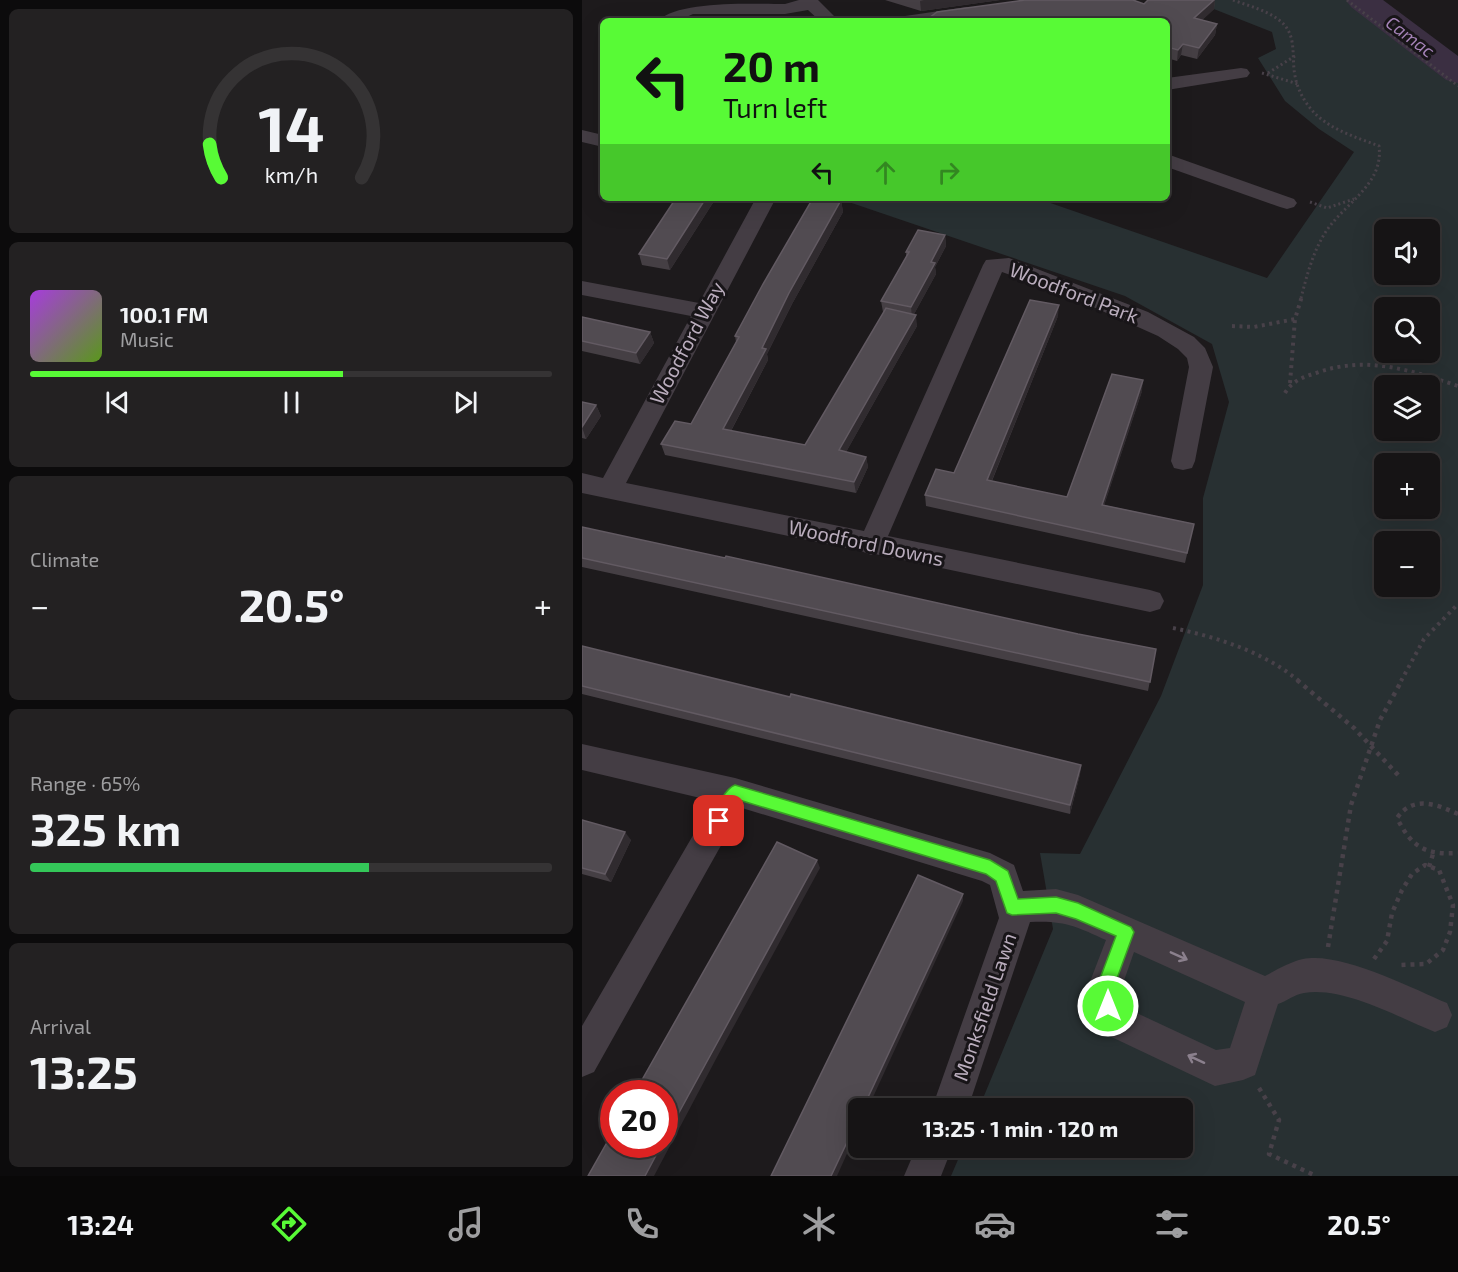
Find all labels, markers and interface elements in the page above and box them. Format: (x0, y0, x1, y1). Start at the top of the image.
water label: Camac (1382, 11, 1439, 62)
text: 20 m (723, 40, 820, 90)
icon: left (624, 42, 702, 120)
text: 14 (258, 90, 324, 165)
text: Turn left (723, 91, 827, 123)
icon: left (806, 156, 839, 189)
icon: ahead (869, 156, 902, 189)
icon: right (932, 156, 965, 189)
text: km/h (264, 163, 318, 188)
map controls (1374, 219, 1440, 597)
button: sound (1374, 219, 1440, 285)
street label: Woodford Park (1006, 256, 1142, 328)
street label: Woodford Way (644, 277, 729, 408)
button: search (1374, 297, 1440, 363)
text: 100.1 FM (120, 301, 208, 327)
text: Music (120, 327, 174, 351)
button: layers (1374, 375, 1440, 441)
icon: previous (101, 386, 134, 419)
icon: pause (275, 386, 308, 419)
icon: next (449, 386, 482, 419)
button: + (1374, 453, 1440, 519)
street label: Woodford Downs (786, 514, 946, 570)
button: − (1374, 531, 1440, 597)
text: Climate (30, 547, 99, 571)
text: 20.5° (239, 577, 344, 631)
text: − (30, 585, 49, 625)
text: + (534, 585, 552, 625)
text: Range · 65% (30, 771, 140, 795)
pin (693, 795, 744, 846)
text: 325 km (30, 801, 181, 855)
icon: arrive (702, 804, 735, 837)
street label: Monksfield Lawn (947, 930, 1021, 1084)
one-way arrow (1169, 951, 1188, 962)
position arrow (1076, 974, 1140, 1038)
text: Arrival (30, 1014, 91, 1038)
text: 13:25 (30, 1044, 138, 1098)
one-way arrow (1188, 1053, 1206, 1065)
speed limit sign: 20 (600, 1080, 678, 1158)
text: 13:25 · 1 min · 120 m (923, 1115, 1118, 1141)
icon: directions (268, 1203, 310, 1245)
icon: music (445, 1203, 487, 1245)
icon: phone (621, 1203, 663, 1245)
icon: climate (798, 1203, 840, 1245)
icon: car (974, 1203, 1016, 1245)
icon: filters (1151, 1203, 1193, 1245)
text: 13:24 (67, 1208, 134, 1240)
text: 20.5° (1327, 1208, 1391, 1240)

